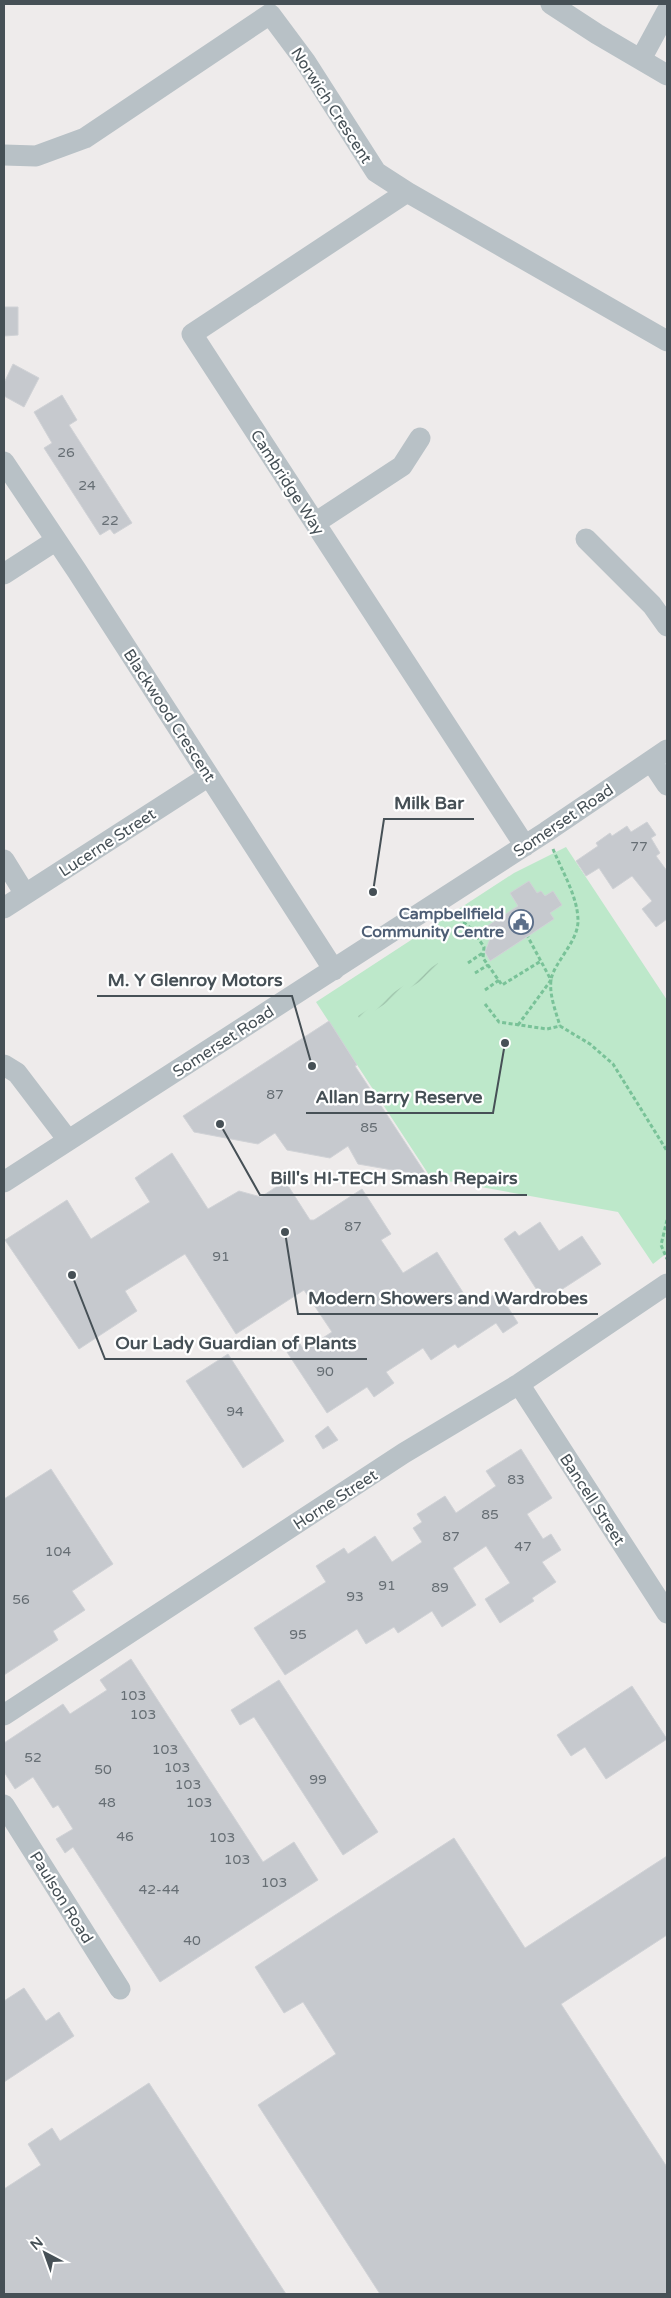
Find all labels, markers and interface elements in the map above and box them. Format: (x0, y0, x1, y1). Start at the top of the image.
street label: Norwich Crescent (286, 44, 376, 167)
street label: Cambridge Way (246, 426, 329, 539)
house number: 26 (57, 444, 75, 461)
house number: 24 (78, 477, 96, 494)
house number: 22 (101, 512, 119, 529)
street label: Blackwood Crescent (119, 645, 220, 786)
street label: Somerset Road (510, 780, 618, 862)
callout: Milk Bar (384, 786, 474, 819)
text: Milk Bar (394, 792, 465, 814)
street label: Lucerne Street (55, 804, 160, 882)
house number: 77 (630, 838, 648, 855)
place label: Campbellfield Community Centre (361, 904, 504, 942)
public building icon: Campbellfield Community Centre (508, 909, 534, 935)
callout: M. Y Glenroy Motors (97, 963, 292, 996)
text: M. Y Glenroy Motors (107, 969, 283, 991)
street label: Somerset Road (169, 1002, 278, 1082)
callout: Allan Barry Reserve (306, 1080, 493, 1113)
house number: 87 (266, 1086, 284, 1103)
text: Allan Barry Reserve (315, 1086, 483, 1108)
house number: 85 (360, 1119, 378, 1136)
callout: Bill's HI-TECH Smash Repairs (260, 1162, 527, 1195)
text: Bill's HI-TECH Smash Repairs (270, 1167, 518, 1189)
house number: 87 (344, 1218, 362, 1235)
house number: 91 (212, 1248, 230, 1265)
callout: Modern Showers and Wardrobes (298, 1281, 598, 1314)
text: Modern Showers and Wardrobes (308, 1287, 588, 1309)
callout: Our Lady Guardian of Plants (105, 1326, 367, 1359)
text: Our Lady Guardian of Plants (115, 1332, 357, 1354)
house number: 90 (316, 1363, 334, 1380)
house number: 94 (226, 1403, 244, 1420)
street label: Bancell Street (555, 1450, 629, 1549)
street label: Horne Street (290, 1465, 381, 1534)
house number: 83 (507, 1471, 525, 1488)
house number: 85 (481, 1506, 499, 1523)
house number: 87 (442, 1528, 460, 1545)
house number: 47 (514, 1538, 532, 1555)
house number: 104 (45, 1543, 71, 1560)
house number: 91 (378, 1577, 396, 1594)
house number: 89 (431, 1579, 449, 1596)
house number: 93 (346, 1588, 364, 1605)
house number: 56 (12, 1591, 30, 1608)
house number: 95 (289, 1626, 307, 1643)
house number: 103 (120, 1687, 146, 1704)
house number: 103 (130, 1706, 156, 1723)
house number: 103 (152, 1741, 178, 1758)
house number: 52 (24, 1749, 42, 1766)
house number: 103 (164, 1759, 190, 1776)
house number: 50 (94, 1761, 112, 1778)
house number: 99 (309, 1771, 327, 1788)
house number: 103 (175, 1776, 201, 1793)
house number: 48 (98, 1794, 116, 1811)
house number: 103 (186, 1794, 212, 1811)
house number: 46 (116, 1828, 134, 1845)
house number: 103 (209, 1829, 235, 1846)
street label: Paulson Road (25, 1848, 97, 1947)
house number: 103 (224, 1851, 250, 1868)
house number: 103 (261, 1874, 287, 1891)
house number: 42-44 (138, 1881, 180, 1898)
house number: 40 (183, 1932, 201, 1949)
north arrow (20, 2228, 70, 2278)
text: N (27, 2233, 47, 2254)

